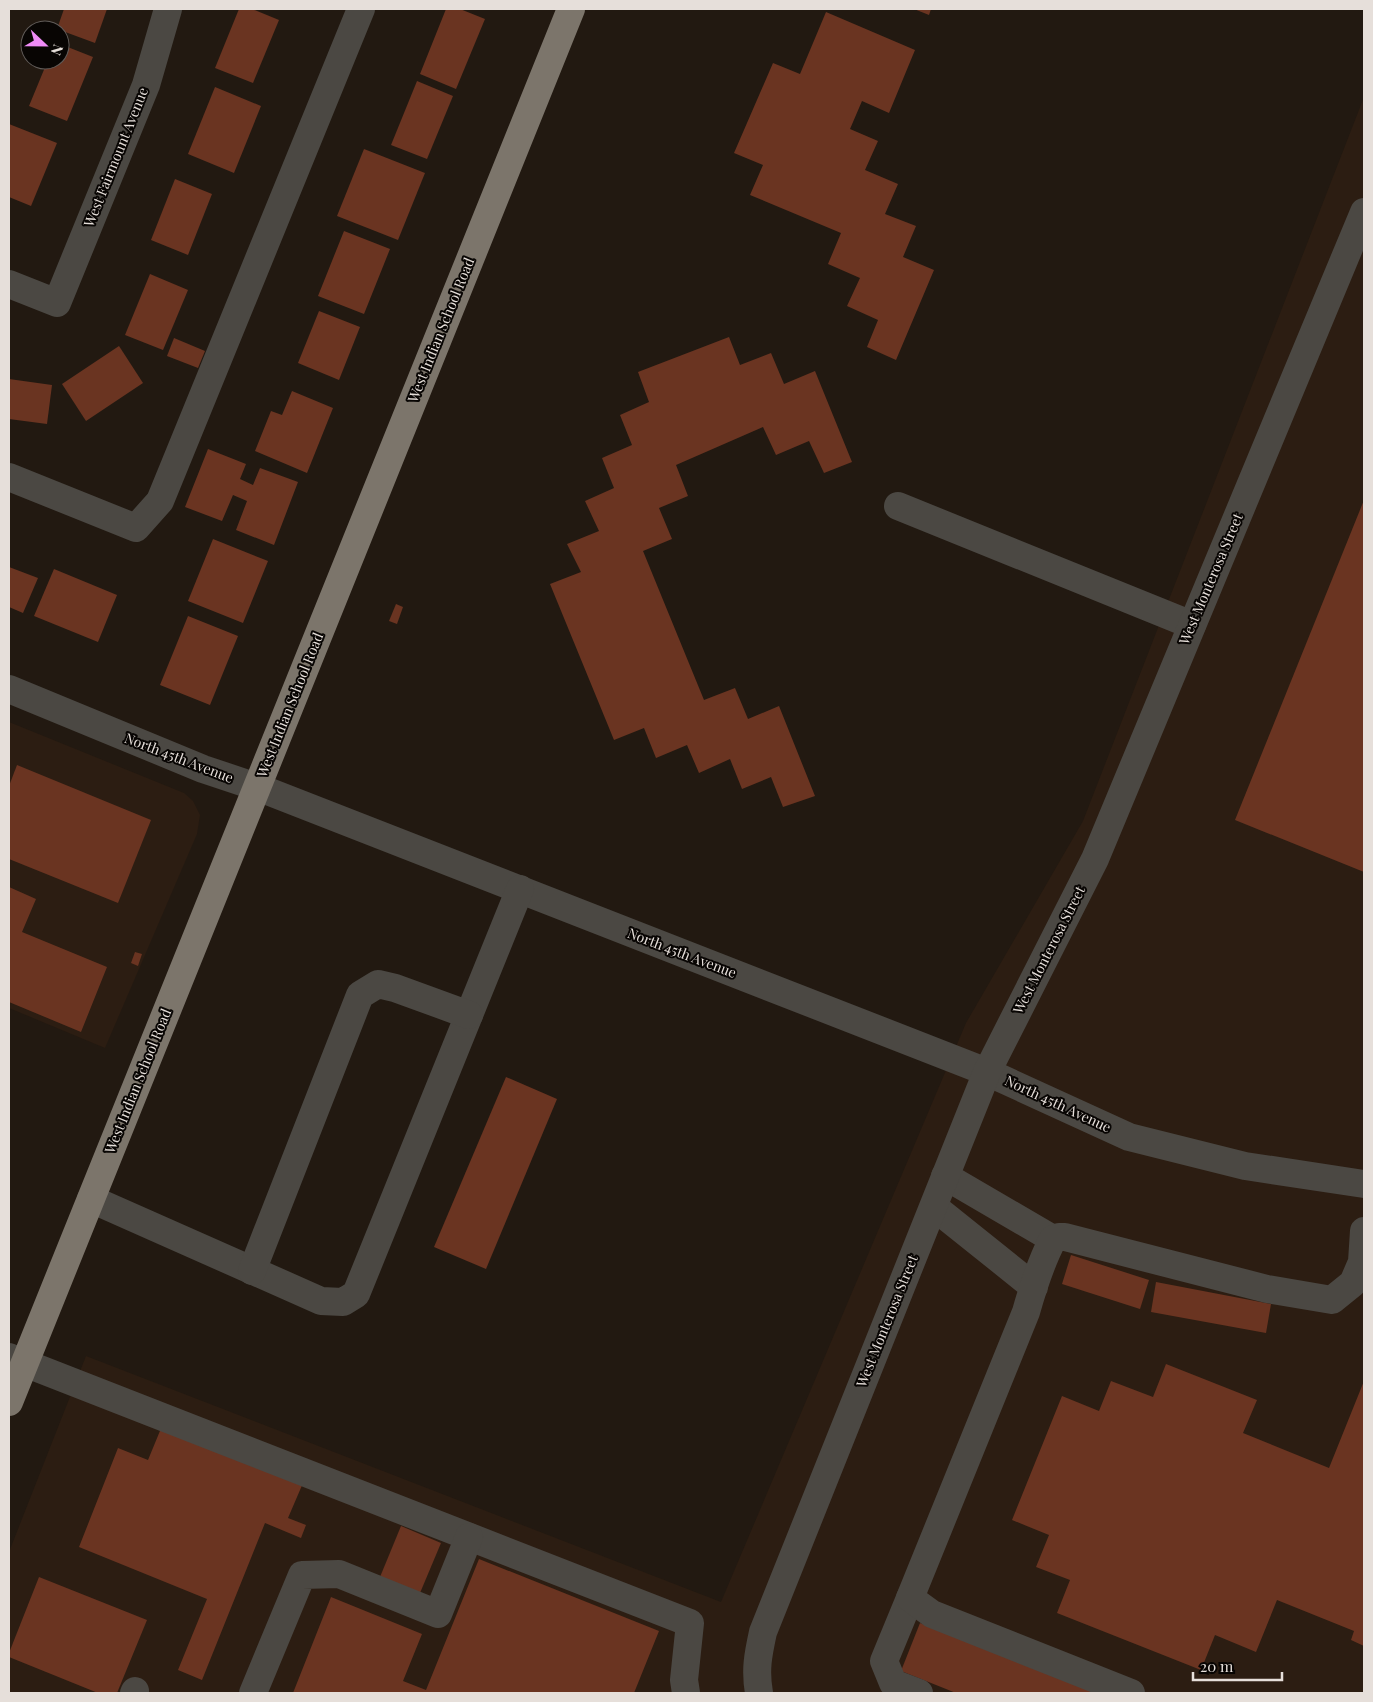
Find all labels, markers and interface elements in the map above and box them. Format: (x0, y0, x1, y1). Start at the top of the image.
north arrow (20, 20, 70, 70)
text: N (47, 42, 68, 58)
street label: West Fairmount Avenue (78, 84, 152, 230)
street label: West Indian School Road (402, 255, 478, 406)
street label: West Monterosa Street (1174, 509, 1247, 648)
street label: West Indian School Road (251, 630, 327, 781)
street label: North 45th Avenue (122, 728, 236, 787)
street label: West Monterosa Street (1008, 882, 1090, 1018)
street label: North 45th Avenue (625, 923, 739, 982)
street label: West Indian School Road (99, 1006, 175, 1157)
street label: North 45th Avenue (1002, 1071, 1114, 1136)
street label: West Monterosa Street (851, 1251, 922, 1391)
scale bar (1193, 1650, 1282, 1682)
text: 20 m (1200, 1656, 1234, 1676)

